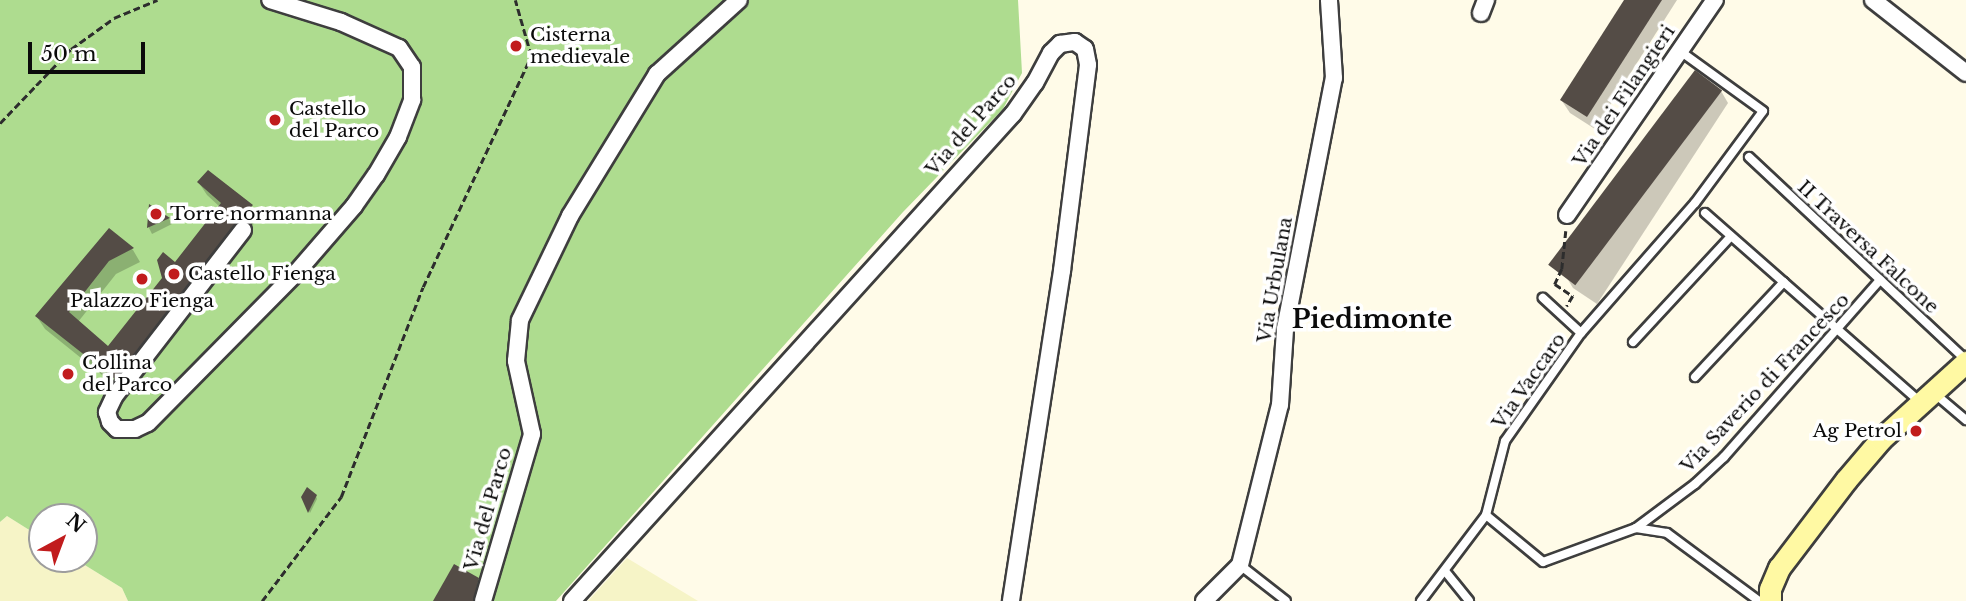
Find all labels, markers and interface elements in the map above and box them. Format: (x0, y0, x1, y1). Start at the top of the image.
street label: Via dei Filangieri (1568, 21, 1680, 171)
place label: Cisterna medievale (530, 24, 630, 68)
scale bar (32, 28, 149, 72)
marker: Cisterna medievale (508, 38, 524, 54)
text: 50 m (41, 41, 96, 67)
street label: Via del Parco (921, 69, 1021, 181)
place label: Castello del Parco (289, 98, 379, 142)
marker: Castello del Parco (267, 112, 283, 128)
street label: II Traversa Falcone (1792, 175, 1944, 319)
place label: Torre normanna (170, 203, 332, 225)
marker: Torre normanna (148, 206, 164, 222)
street label: Via Urbulana (1253, 215, 1297, 345)
place label: Castello Fienga (188, 263, 336, 285)
marker: Castello Fienga (166, 266, 182, 282)
marker: Palazzo Fienga (134, 271, 150, 287)
street label: Via Saverio di Francesco (1676, 288, 1854, 478)
place label: Palazzo Fienga (70, 290, 214, 312)
district label: Piedimonte (1292, 304, 1452, 336)
street label: Via Vaccaro (1487, 328, 1571, 434)
place label: Collina del Parco (82, 352, 172, 396)
marker: Collina del Parco (60, 366, 76, 382)
place label: Ag Petrol (1812, 420, 1902, 442)
marker: Ag Petrol (1908, 423, 1924, 439)
street label: Via del Parco (459, 445, 517, 573)
north arrow (28, 503, 98, 573)
text: N (62, 509, 90, 538)

